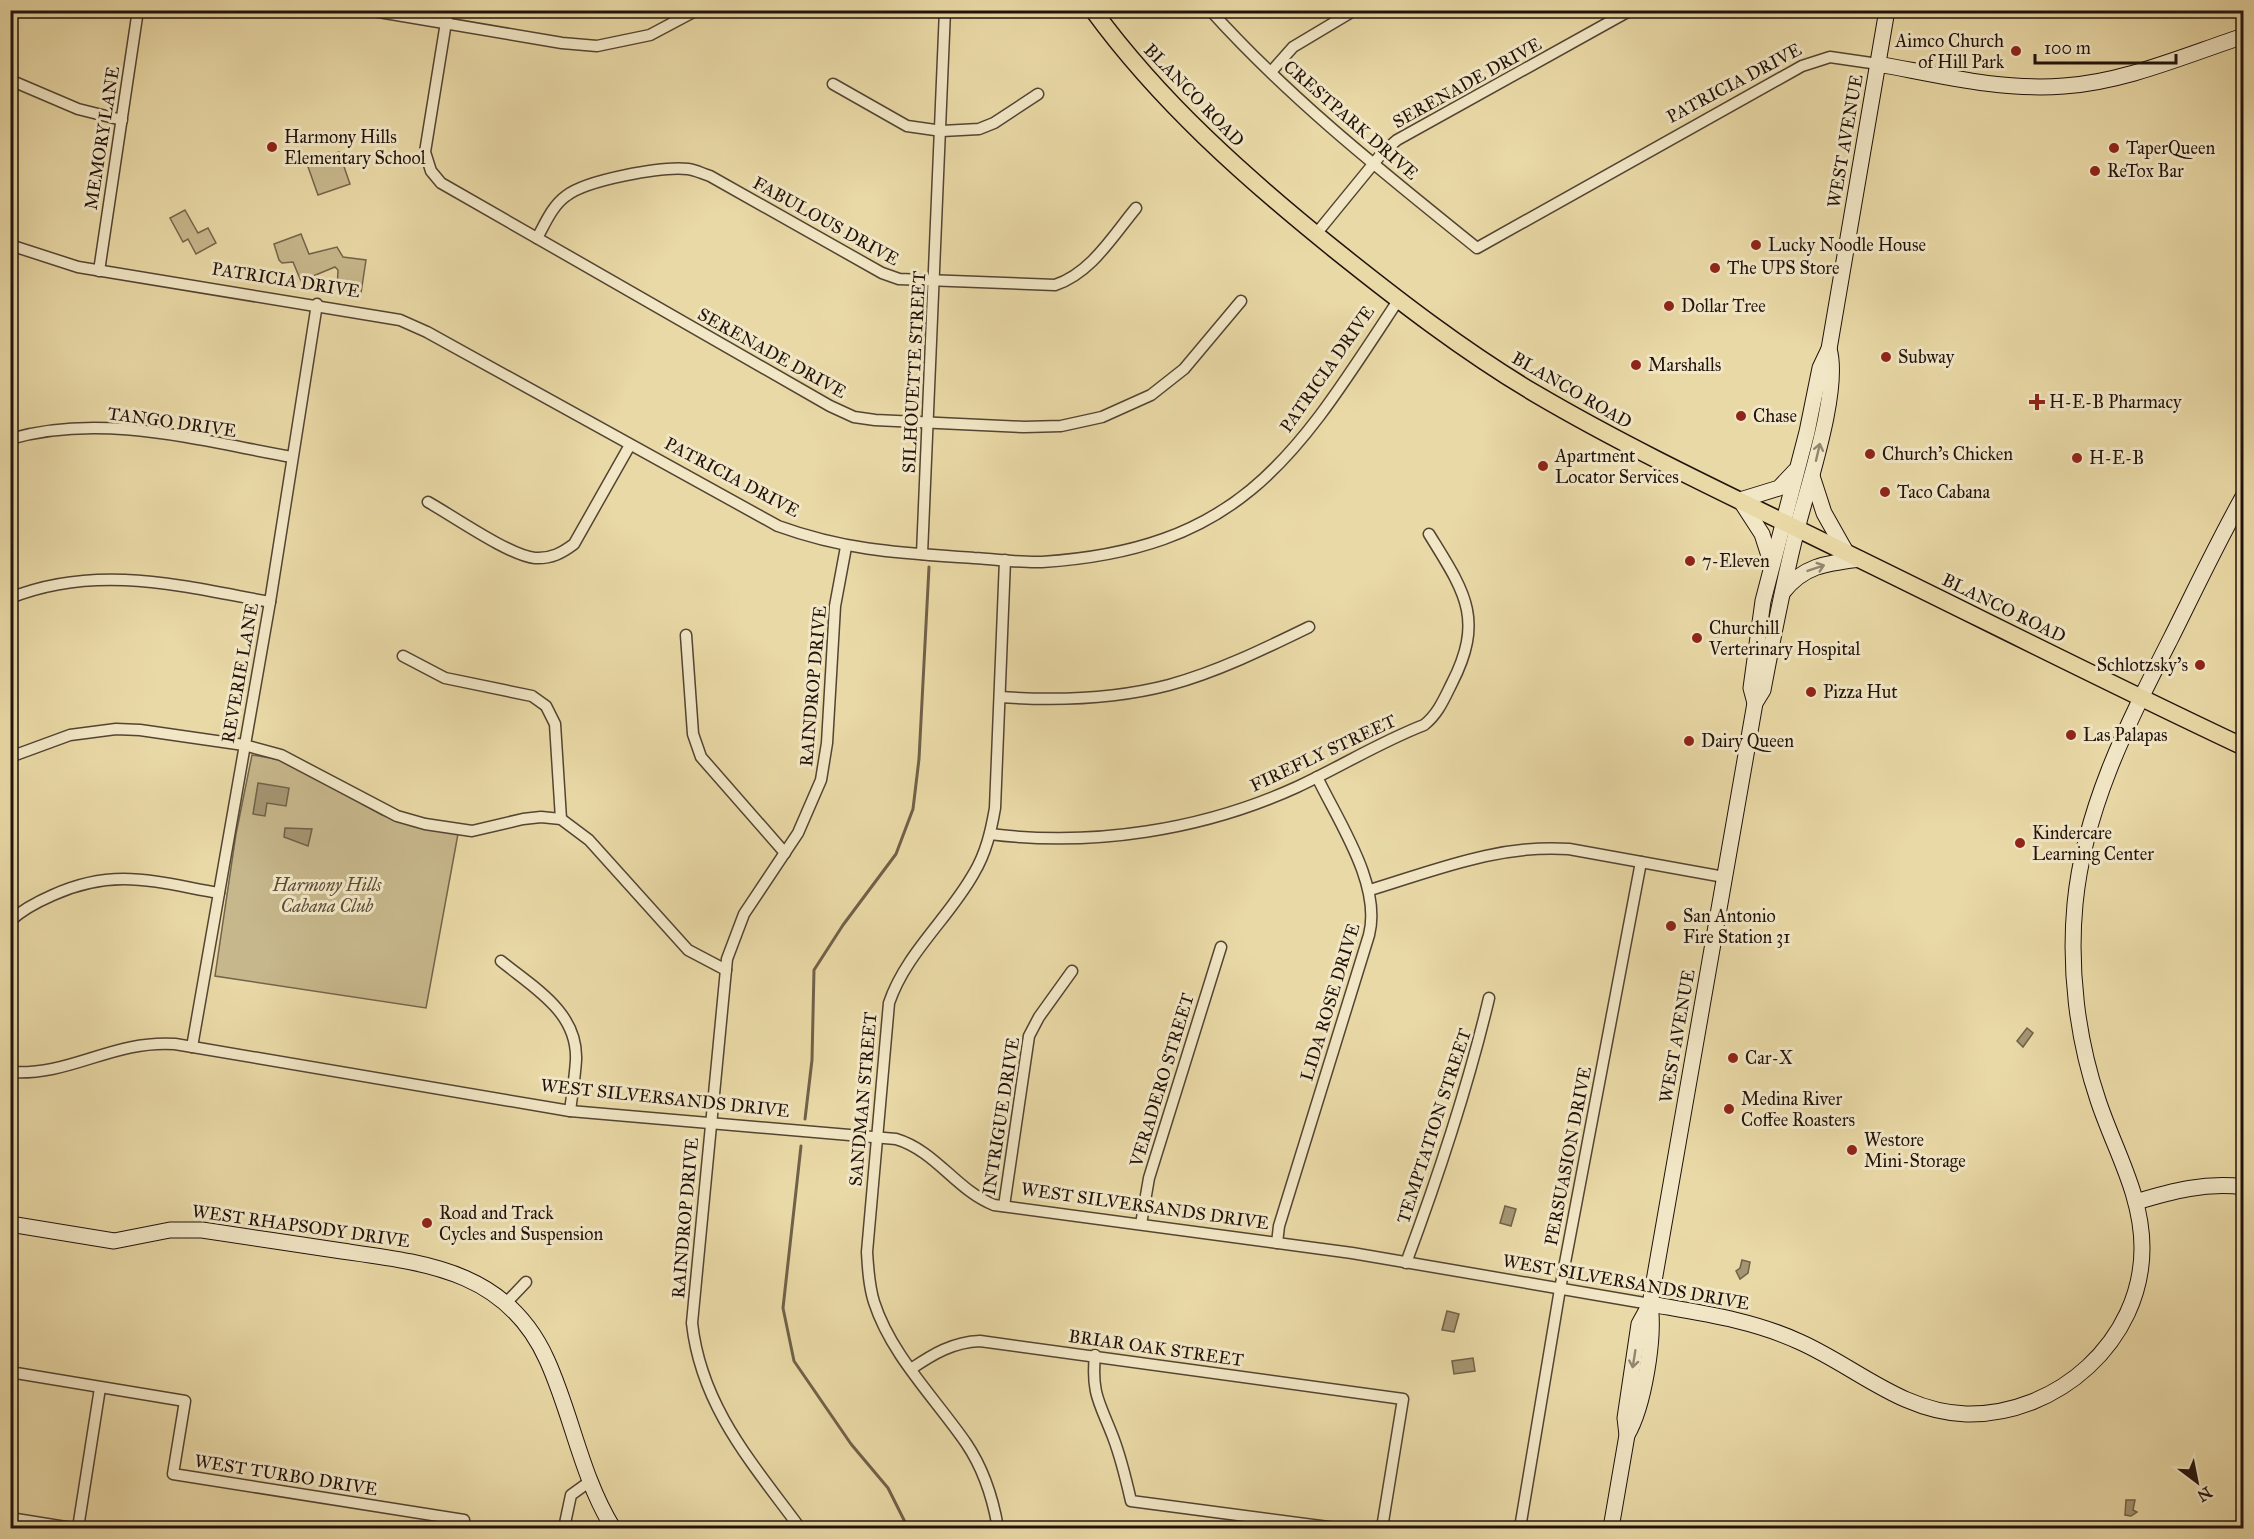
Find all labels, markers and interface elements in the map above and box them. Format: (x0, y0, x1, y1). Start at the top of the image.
scale bar (2035, 27, 2176, 65)
place label: Aimco Church of Hill Park (1894, 30, 2005, 73)
street label: SERENADE DRIVE (1389, 33, 1545, 133)
text: 100 m (2044, 37, 2091, 59)
street label: PATRICIA DRIVE (1663, 38, 1805, 128)
street label: BLANCO ROAD (1139, 39, 1249, 151)
marker: Aimco Church of Hill Park (2009, 44, 2023, 58)
street label: CRESTPARK DRIVE (1279, 55, 1423, 185)
street label: MEMORY LANE (80, 65, 124, 211)
street label: WEST AVENUE (1822, 72, 1868, 209)
place label: Harmony Hills Elementary School (284, 126, 426, 169)
place label: TaperQueen (2126, 137, 2215, 159)
marker: Harmony Hills Elementary School (265, 140, 279, 154)
marker: TaperQueen (2107, 141, 2121, 155)
place label: ReTox Bar (2107, 160, 2184, 182)
marker: ReTox Bar (2088, 164, 2102, 178)
street label: FABULOUS DRIVE (749, 172, 903, 270)
place label: Lucky Noodle House (1768, 234, 1926, 256)
marker: Lucky Noodle House (1749, 238, 1763, 252)
street label: PATRICIA DRIVE (210, 257, 362, 303)
place label: The UPS Store (1727, 257, 1839, 279)
marker: The UPS Store (1708, 261, 1722, 275)
street label: SILHOUETTE STREET (898, 270, 930, 474)
place label: Dollar Tree (1681, 295, 1766, 317)
marker: Dollar Tree (1662, 299, 1676, 313)
street label: PATRICIA DRIVE (1275, 301, 1379, 437)
street label: SERENADE DRIVE (694, 303, 850, 403)
place label: Subway (1898, 346, 1955, 368)
street label: BLANCO ROAD (1508, 347, 1636, 433)
marker: Subway (1879, 350, 1893, 364)
place label: Marshalls (1648, 354, 1721, 376)
marker: Marshalls (1629, 358, 1643, 372)
place label: H-E-B Pharmacy (2049, 391, 2182, 413)
marker: H-E-B Pharmacy (2030, 395, 2044, 409)
street label: TANGO DRIVE (106, 402, 238, 442)
place label: Chase (1753, 405, 1797, 427)
marker: Chase (1734, 409, 1748, 423)
street label: PATRICIA DRIVE (661, 432, 803, 522)
one-way arrow (1812, 442, 1824, 461)
place label: Church's Chicken (1882, 443, 2013, 465)
place label: Apartment Locator Services (1554, 445, 1679, 488)
marker: Church's Chicken (1863, 447, 1877, 461)
place label: H-E-B (2089, 447, 2144, 469)
marker: H-E-B (2070, 451, 2084, 465)
marker: Apartment Locator Services (1536, 459, 1550, 473)
place label: Taco Cabana (1897, 481, 1990, 503)
marker: Taco Cabana (1878, 485, 1892, 499)
place label: 7-Eleven (1702, 550, 1770, 572)
marker: 7-Eleven (1683, 554, 1697, 568)
one-way arrow (1806, 561, 1825, 572)
street label: BLANCO ROAD (1939, 569, 2069, 647)
street label: REVERIE LANE (217, 601, 263, 745)
street label: RAINDROP DRIVE (795, 604, 831, 767)
place label: Churchill Verterinary Hospital (1708, 617, 1860, 660)
marker: Churchill Verterinary Hospital (1690, 631, 1704, 645)
place label: Schlotzsky's (2097, 654, 2188, 676)
marker: Schlotzsky's (2193, 658, 2207, 672)
place label: Pizza Hut (1823, 681, 1898, 703)
marker: Pizza Hut (1804, 685, 1818, 699)
street label: FIREFLY STREET (1247, 710, 1399, 796)
place label: Las Palapas (2083, 724, 2168, 746)
marker: Las Palapas (2064, 728, 2078, 742)
place label: Dairy Queen (1701, 730, 1794, 752)
marker: Dairy Queen (1682, 734, 1696, 748)
place label: Kindercare Learning Center (2032, 822, 2154, 866)
marker: Kindercare Learning Center (2013, 836, 2027, 850)
park label: Harmony Hills Cabana Club (271, 874, 382, 917)
place label: San Antonio Fire Station 31 (1683, 905, 1790, 948)
marker: San Antonio Fire Station 31 (1664, 919, 1678, 933)
street label: LIDA ROSE DRIVE (1296, 920, 1364, 1084)
street label: WEST AVENUE (1654, 967, 1700, 1104)
street label: VERADERO STREET (1125, 991, 1199, 1170)
street label: SANDMAN STREET (844, 1011, 882, 1187)
street label: TEMPTATION STREET (1392, 1026, 1476, 1226)
street label: INTRIGUE DRIVE (978, 1035, 1024, 1196)
place label: Car-X (1745, 1047, 1793, 1069)
marker: Car-X (1726, 1051, 1740, 1065)
street label: PERSUASION DRIVE (1540, 1064, 1596, 1248)
street label: WEST SILVERSANDS DRIVE (539, 1074, 791, 1122)
place label: Medina River Coffee Roasters (1741, 1088, 1855, 1131)
marker: Medina River Coffee Roasters (1722, 1102, 1736, 1116)
place label: Westore Mini-Storage (1864, 1129, 1966, 1173)
street label: RAINDROP DRIVE (667, 1136, 703, 1299)
marker: Westore Mini-Storage (1845, 1143, 1859, 1157)
street label: WEST SILVERSANDS DRIVE (1020, 1178, 1271, 1234)
street label: WEST RHAPSODY DRIVE (191, 1200, 412, 1252)
place label: Road and Track Cycles and Suspension (439, 1202, 604, 1245)
marker: Road and Track Cycles and Suspension (420, 1216, 434, 1230)
street label: WEST SILVERSANDS DRIVE (1501, 1249, 1751, 1315)
street label: BRIAR OAK STREET (1067, 1325, 1245, 1371)
one-way arrow (1628, 1349, 1639, 1369)
street label: WEST TURBO DRIVE (193, 1450, 379, 1500)
north arrow (2167, 1452, 2227, 1512)
text: N (2194, 1483, 2215, 1506)

